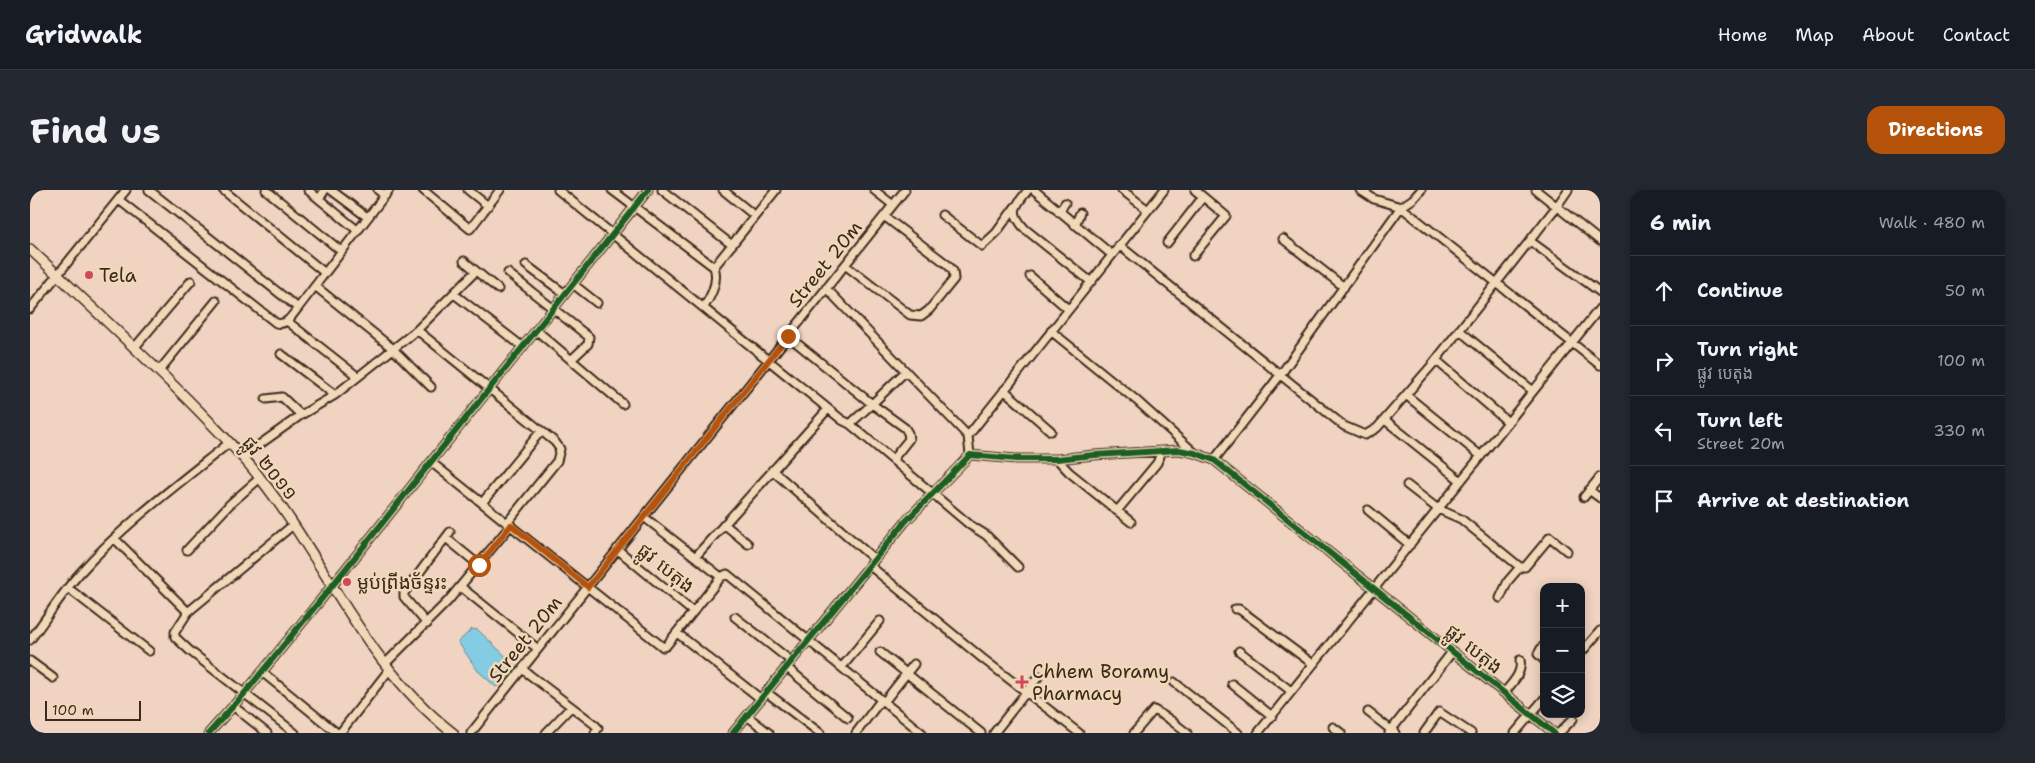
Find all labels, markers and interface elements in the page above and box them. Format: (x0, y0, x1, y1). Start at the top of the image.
text: Gridwalk (25, 19, 142, 51)
text: Home (1718, 23, 1767, 47)
text: Map (1795, 23, 1834, 47)
text: About (1862, 23, 1915, 47)
text: Contact (1943, 23, 2010, 47)
button: Directions (1867, 106, 2005, 154)
text: Find us (30, 107, 161, 154)
text: 6 min (1650, 209, 1711, 237)
text: Walk · 480 m (1879, 212, 1985, 233)
street label: Street 20m (782, 216, 868, 312)
place label: Tela (99, 263, 137, 288)
marker: Tela (83, 269, 95, 281)
icon: ahead (1650, 277, 1678, 305)
text: Continue (1697, 278, 1783, 303)
text: 50 m (1945, 280, 1985, 301)
route end (777, 325, 800, 348)
text: Turn right (1697, 337, 1798, 362)
icon: right (1650, 347, 1678, 375)
text: 100 m (1937, 350, 1985, 371)
text: ផ្លូវ បេតុង (1697, 363, 1753, 384)
text: Turn left (1697, 408, 1783, 433)
icon: left (1650, 417, 1678, 445)
text: 330 m (1933, 420, 1985, 441)
street label: ផ្លូវ ២០១១ (233, 431, 303, 508)
text: Street 20m (1697, 433, 1785, 454)
icon: arrive (1650, 487, 1678, 515)
text: Arrive at destination (1697, 488, 1909, 513)
street label: ផ្លូវ បេតុង (629, 537, 700, 602)
route start (468, 554, 491, 577)
place label: ម្លប់ព្រីងច័ន្ទរះ (357, 570, 447, 595)
marker: ម្លប់ព្រីងច័ន្ទរះ (341, 576, 353, 588)
map controls (1540, 583, 1585, 718)
button: + (1540, 583, 1585, 628)
street label: Street 20m (482, 591, 568, 687)
street label: ផ្លូវ បេតុង (1437, 618, 1508, 683)
button: − (1540, 628, 1585, 673)
place label: Chhem Boramy Pharmacy (1032, 659, 1169, 706)
button: layers (1540, 673, 1585, 718)
marker: Chhem Boramy Pharmacy (1016, 676, 1028, 688)
scale bar (45, 698, 141, 721)
text: 100 m (52, 701, 94, 719)

